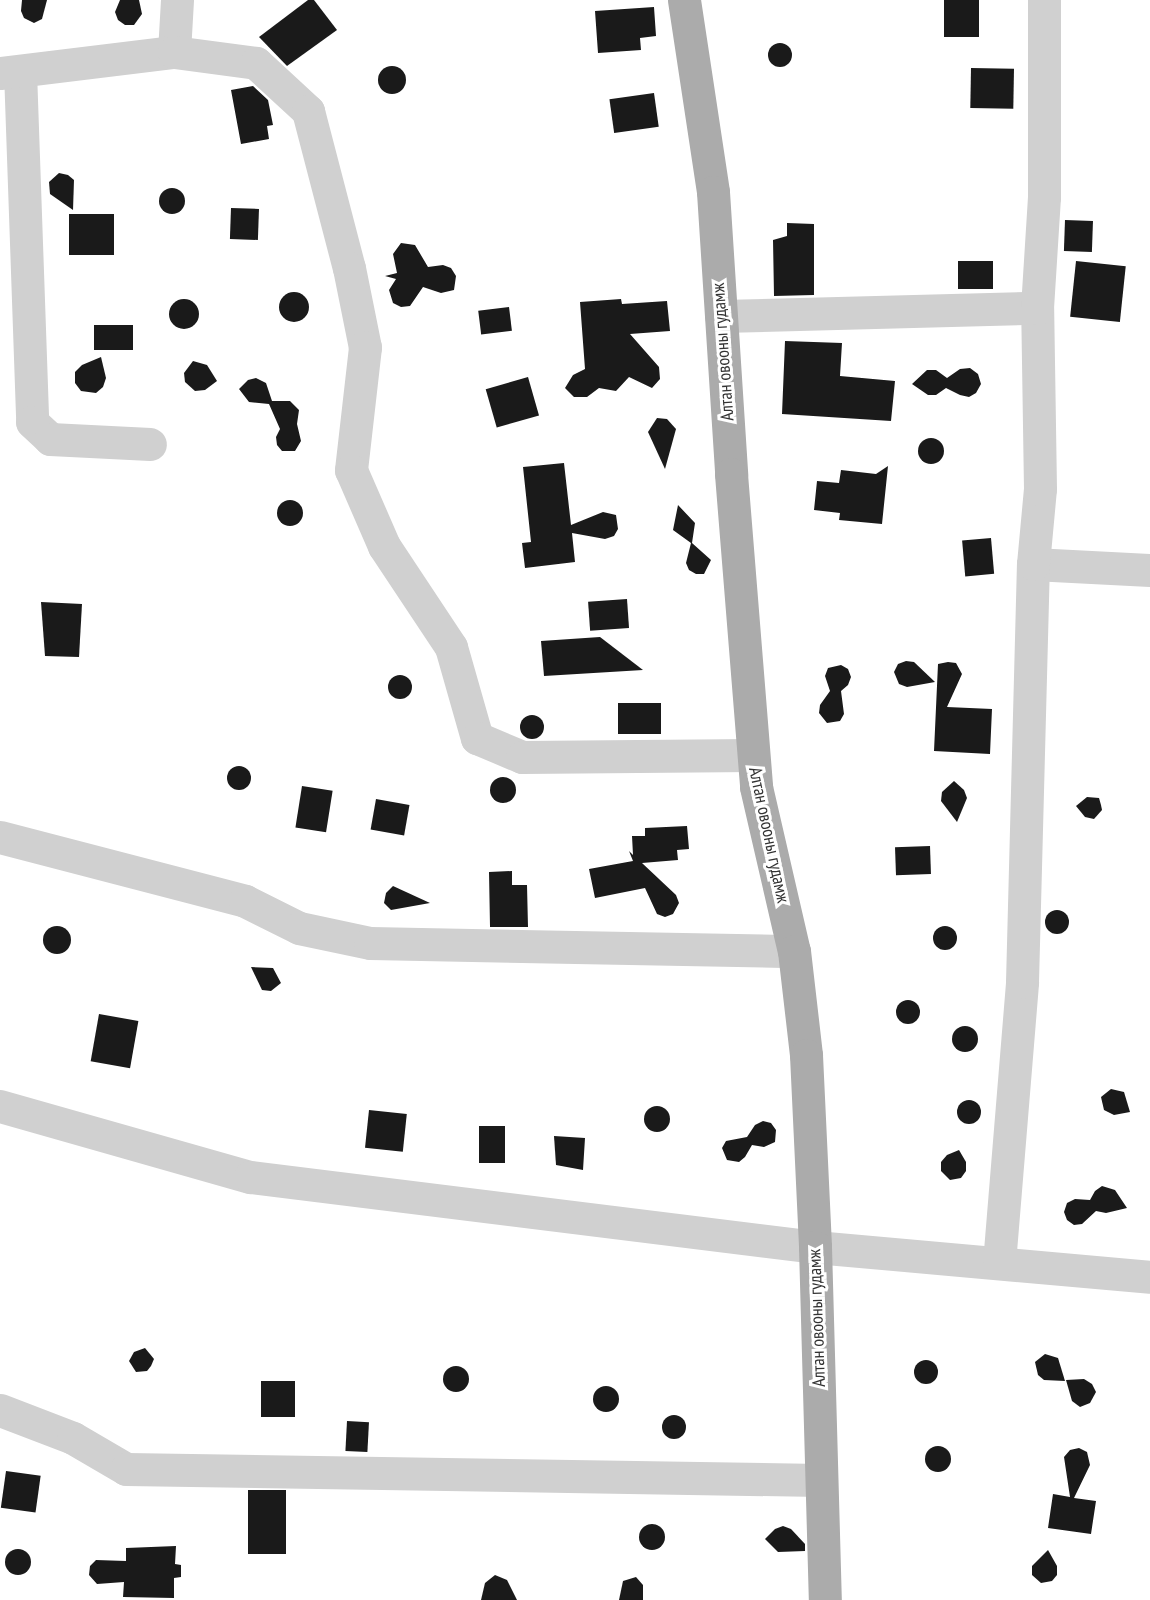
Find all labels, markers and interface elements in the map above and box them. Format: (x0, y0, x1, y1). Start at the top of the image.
street label: Алтан овооны гудамж (707, 282, 739, 422)
street label: Алтан овооны гудамж (744, 765, 794, 905)
street label: Алтан овооны гудамж (804, 1249, 830, 1387)

